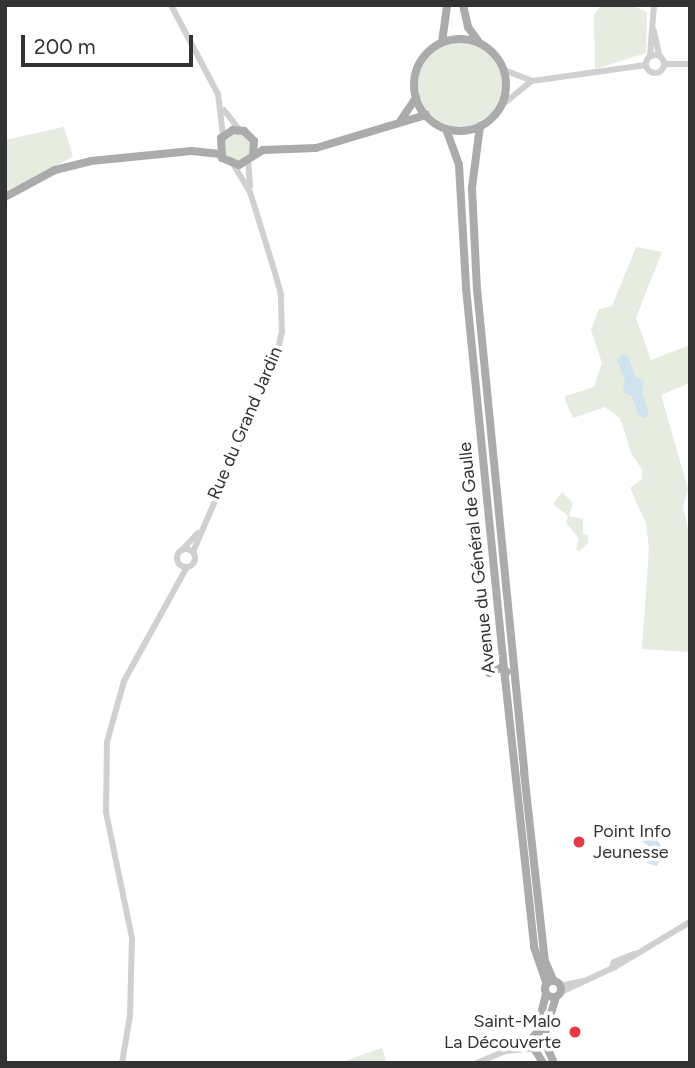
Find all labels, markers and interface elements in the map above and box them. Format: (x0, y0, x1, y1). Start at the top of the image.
scale bar (24, 21, 196, 65)
text: 200 m (34, 34, 96, 59)
street label: Rue du Grand Jardin (203, 343, 287, 503)
street label: Avenue du Général de Gaulle (454, 441, 500, 675)
place label: Point Info Jeunesse (593, 821, 671, 864)
marker: Point Info Jeunesse (571, 834, 587, 850)
place label: Saint-Malo La Découverte (444, 1011, 561, 1054)
marker: Saint-Malo La Découverte (567, 1024, 583, 1040)

